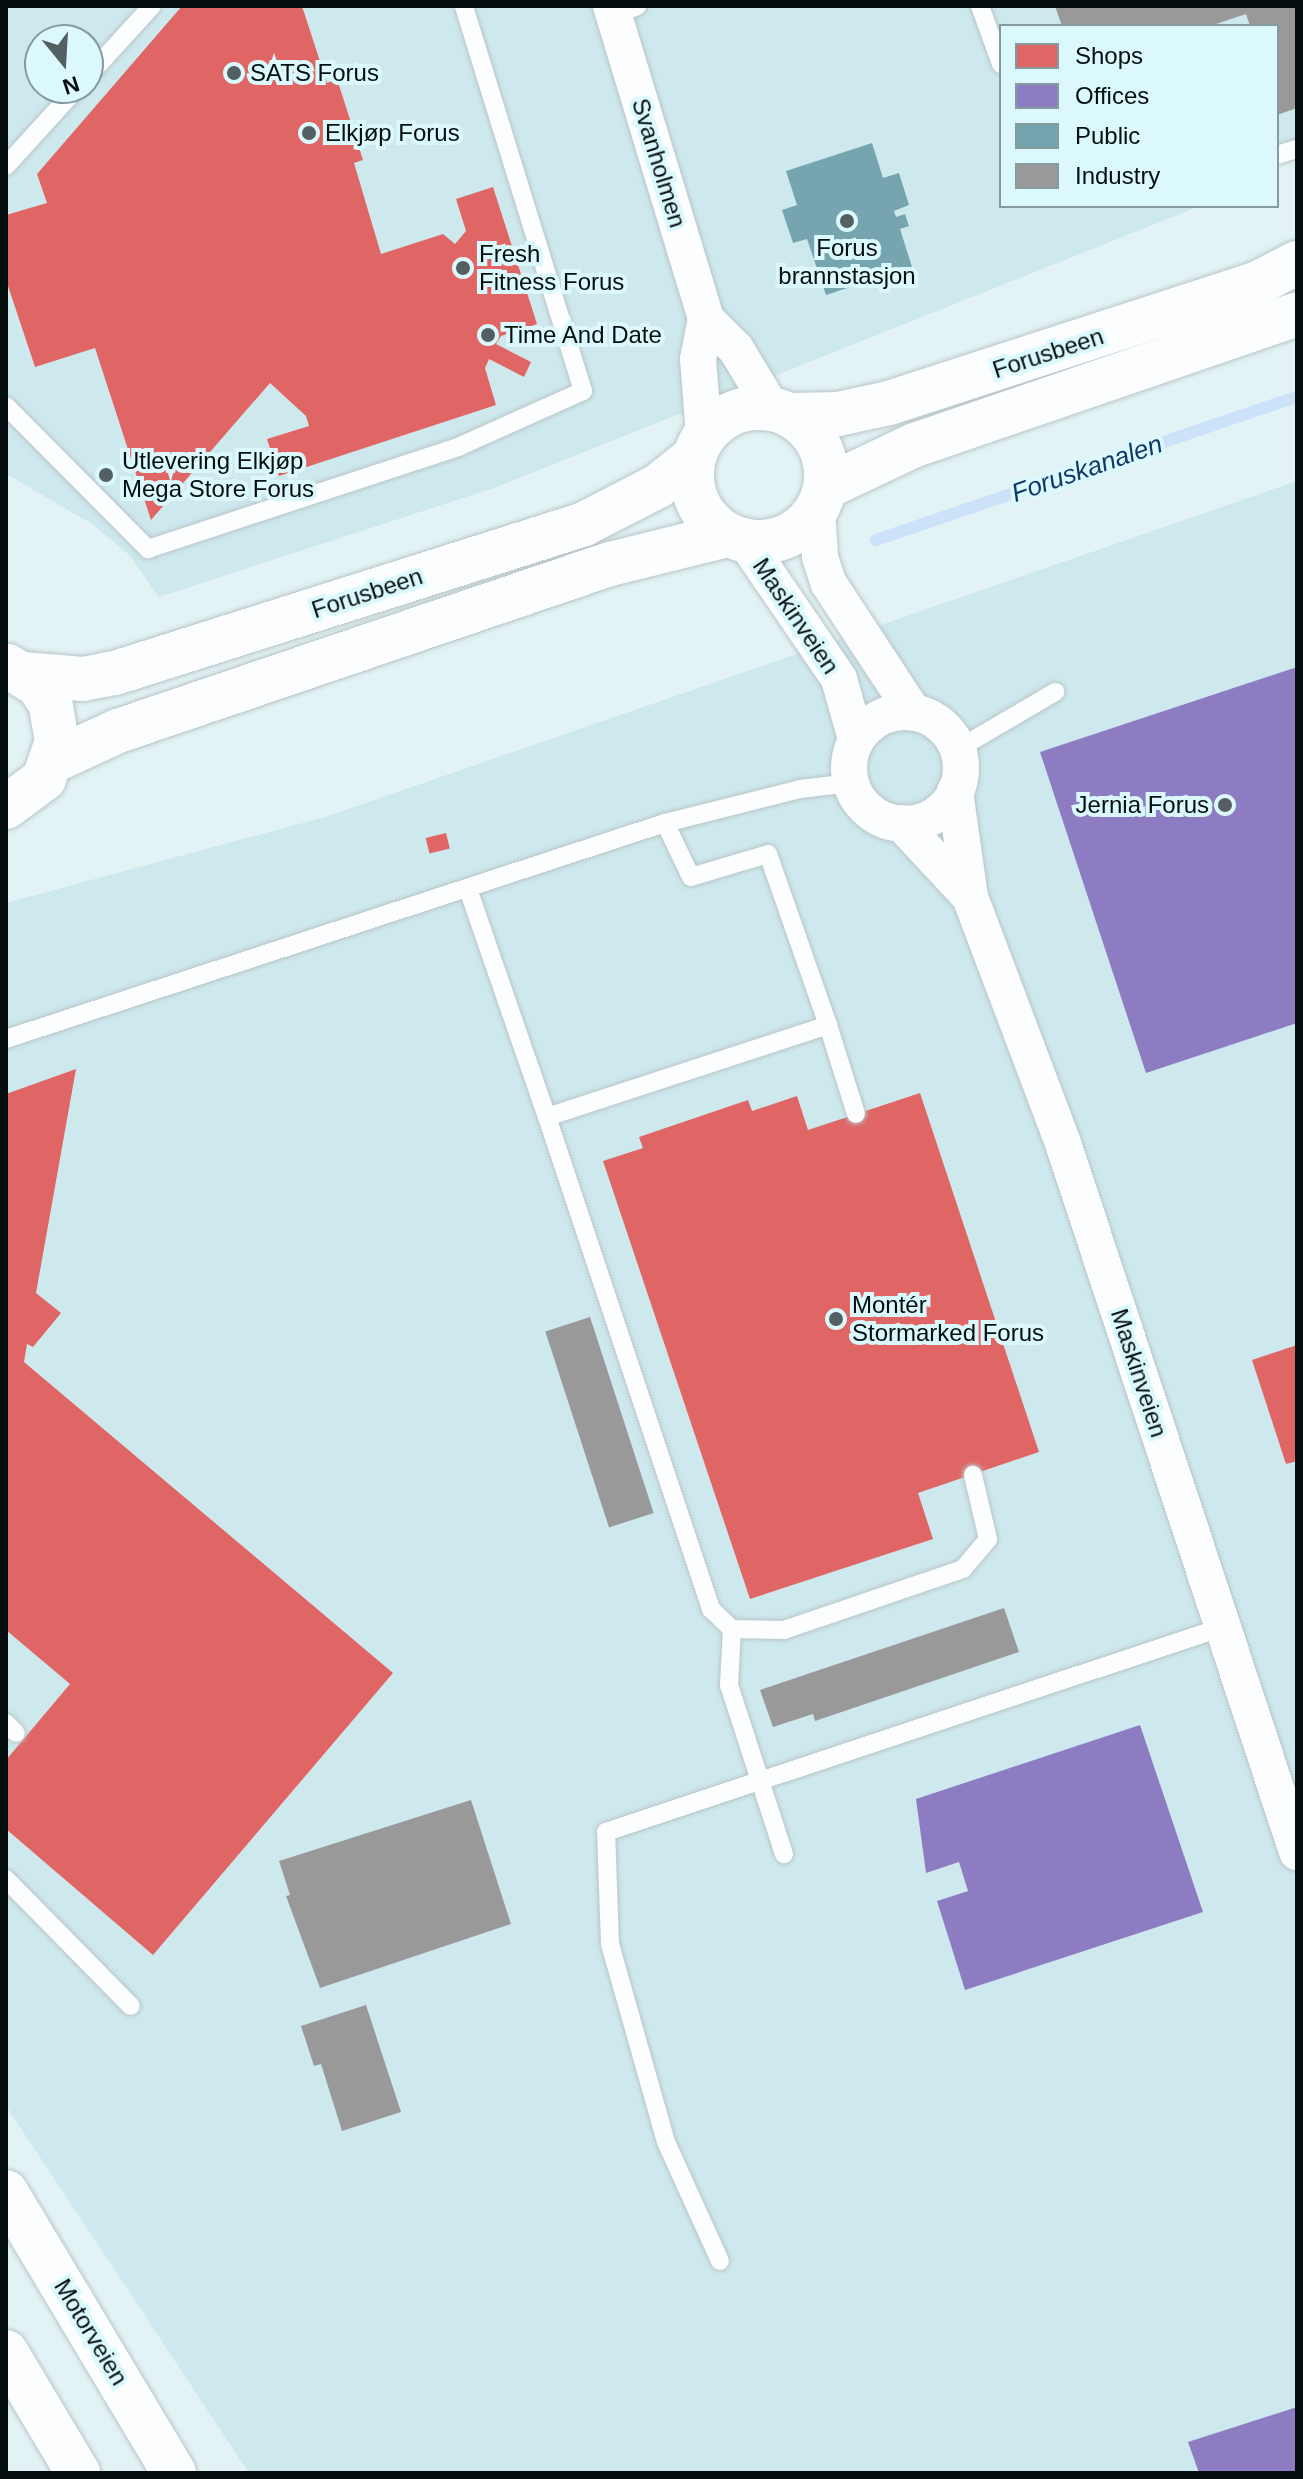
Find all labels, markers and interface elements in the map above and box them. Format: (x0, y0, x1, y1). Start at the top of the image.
north arrow (24, 24, 104, 104)
legend (999, 24, 1279, 208)
text: Shops (1075, 42, 1143, 69)
place label: SATS Forus (250, 59, 379, 87)
marker: SATS Forus (225, 64, 243, 82)
text: N (60, 71, 82, 100)
text: Offices (1075, 82, 1149, 109)
street label: Svanholmen (626, 95, 692, 231)
place label: Elkjøp Forus (325, 119, 460, 147)
text: Public (1075, 122, 1140, 149)
marker: Elkjøp Forus (300, 124, 318, 142)
text: Industry (1075, 162, 1160, 189)
marker: Forus brannstasjon (838, 212, 856, 230)
place label: Forus brannstasjon (778, 234, 916, 290)
place label: Fresh Fitness Forus (479, 240, 624, 296)
marker: Fresh Fitness Forus (454, 259, 472, 277)
place label: Time And Date (504, 321, 663, 349)
street label: Forusbeen (989, 322, 1107, 384)
marker: Time And Date (479, 326, 497, 344)
water label: Foruskanalen (1007, 429, 1167, 509)
place label: Utlevering Elkjøp Mega Store Forus (122, 447, 314, 503)
marker: Utlevering Elkjøp Mega Store Forus (97, 466, 115, 484)
street label: Maskinveien (747, 553, 845, 679)
street label: Forusbeen (308, 562, 426, 624)
place label: Jernia Forus (1076, 791, 1209, 819)
marker: Jernia Forus (1216, 796, 1234, 814)
place label: Montér Stormarked Forus (852, 1291, 1044, 1347)
street label: Maskinveien (1105, 1305, 1173, 1441)
marker: Montér Stormarked Forus (827, 1310, 845, 1328)
street label: Motorveien (48, 2274, 134, 2390)

